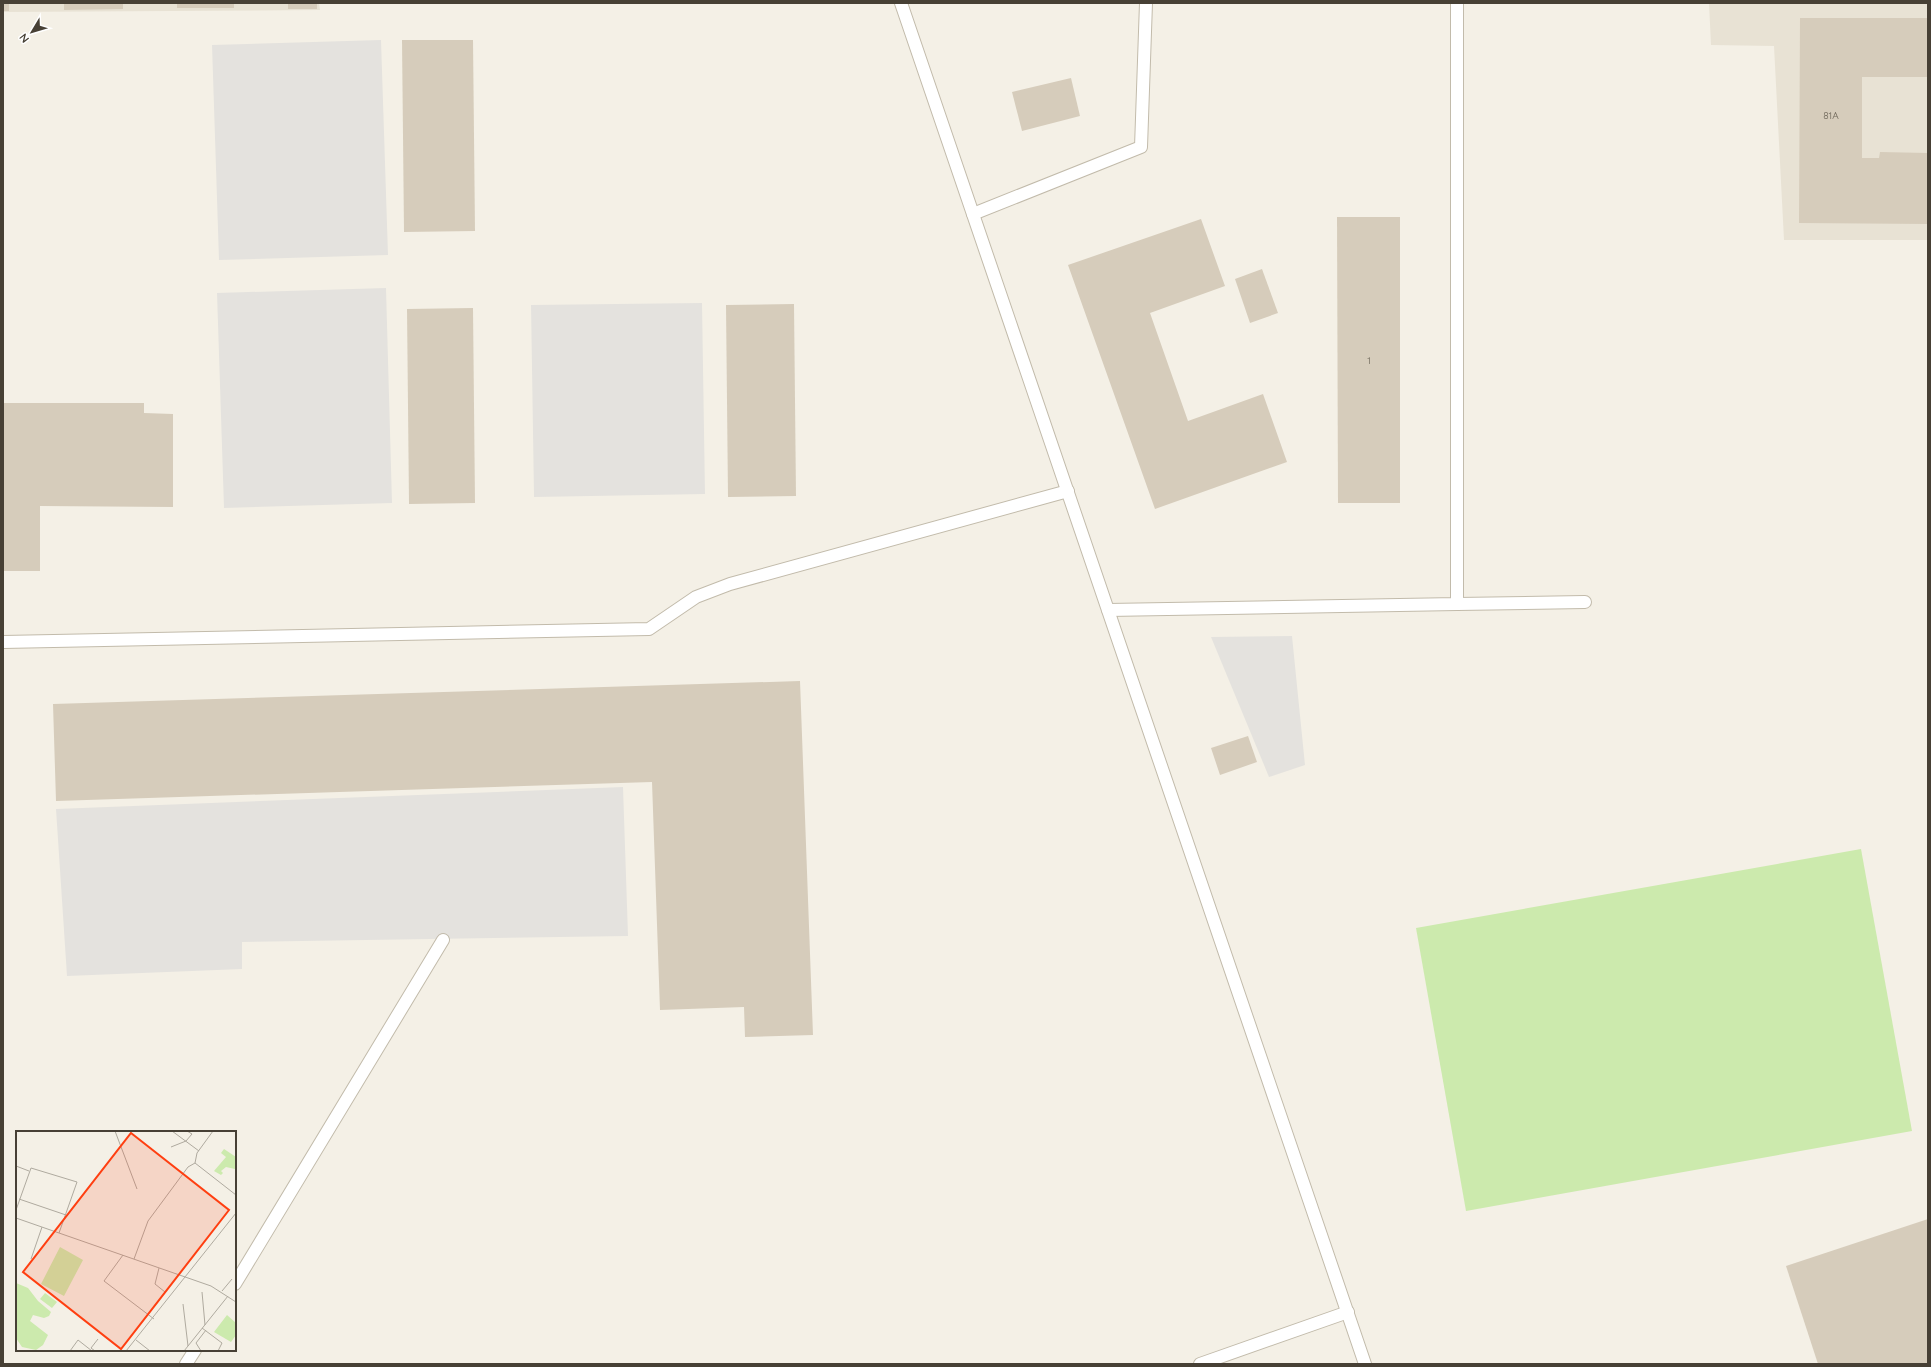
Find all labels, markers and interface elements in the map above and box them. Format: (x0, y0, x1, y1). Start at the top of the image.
north arrow (12, 12, 52, 52)
text: N (16, 31, 32, 46)
house number: 81A (1823, 109, 1839, 122)
house number: 1 (1367, 354, 1371, 367)
inset map (16, 1131, 236, 1351)

